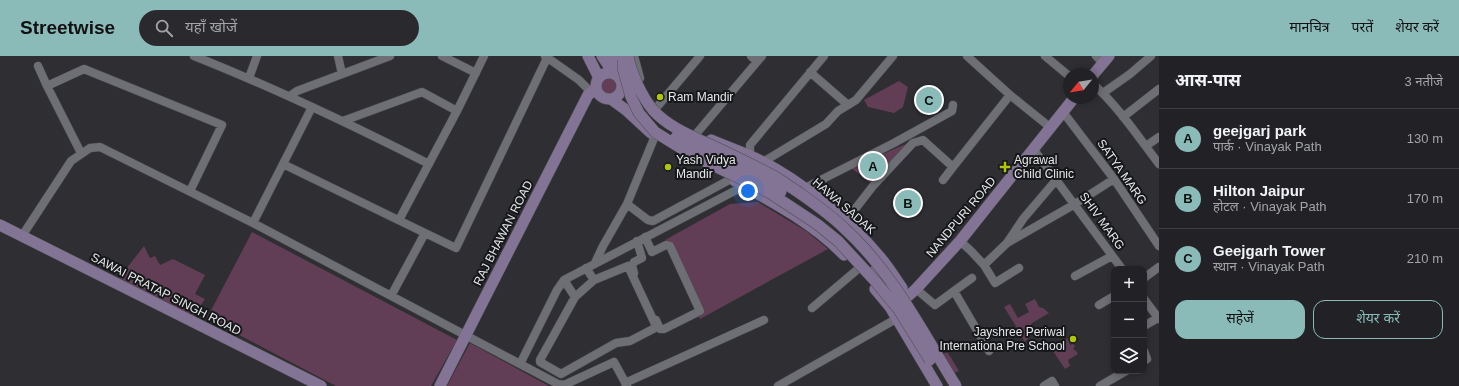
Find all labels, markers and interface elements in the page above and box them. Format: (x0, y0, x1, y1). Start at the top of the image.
search box (139, 10, 419, 46)
text: Streetwise (20, 17, 115, 38)
icon: search (153, 17, 175, 39)
text: यहाँ खोजें (185, 18, 237, 35)
text: मानचित्र (1290, 19, 1330, 35)
text: परतें (1352, 19, 1373, 35)
text: शेयर करें (1395, 19, 1439, 35)
north arrow (1063, 68, 1099, 104)
text: आस-पास (1175, 71, 1241, 90)
text: 3 नतीजे (1405, 74, 1443, 89)
pin: C (916, 85, 942, 115)
place label: Ram Mandir (668, 90, 733, 104)
marker: Ram Mandir (655, 92, 665, 102)
text: geejgarj park (1213, 122, 1306, 139)
text: A (1183, 131, 1193, 146)
text: 130 m (1407, 131, 1443, 146)
street label: SATYA MARG (1094, 137, 1150, 207)
text: पार्क · Vinayak Path (1213, 139, 1322, 154)
pin: A (860, 151, 886, 181)
place label: Yash Vidya Mandir (676, 153, 736, 181)
place label: Agrawal Child Clinic (1014, 153, 1074, 181)
marker: Agrawal Child Clinic (999, 161, 1011, 173)
marker: Yash Vidya Mandir (663, 162, 673, 172)
street label: NANDPURI ROAD (923, 174, 999, 260)
street label: HAWA SADAK (810, 175, 878, 237)
street label: RAJ BHAWAN ROAD (470, 178, 536, 288)
your location (738, 181, 758, 201)
text: Hilton Jaipur (1213, 182, 1305, 199)
pin: B (895, 188, 921, 218)
street label: SHIV MARG (1077, 190, 1127, 252)
text: B (1183, 191, 1193, 206)
text: 170 m (1407, 191, 1443, 206)
text: होटल · Vinayak Path (1213, 199, 1327, 214)
text: Geejgarh Tower (1213, 242, 1325, 259)
street label: SAWAI PRATAP SINGH ROAD (89, 250, 244, 338)
text: C (1183, 251, 1193, 266)
text: 210 m (1407, 251, 1443, 266)
text: स्थान · Vinayak Path (1213, 259, 1325, 274)
map controls (1111, 266, 1147, 374)
button: + (1111, 266, 1147, 302)
button: सहेजें (1175, 300, 1305, 339)
button: शेयर करें (1313, 300, 1443, 339)
button: − (1111, 302, 1147, 338)
place label: Jayshree Periwal Internationa Pre School (940, 325, 1065, 353)
marker: Jayshree Periwal Internationa Pre School (1068, 334, 1078, 344)
button: layers (1111, 338, 1147, 374)

